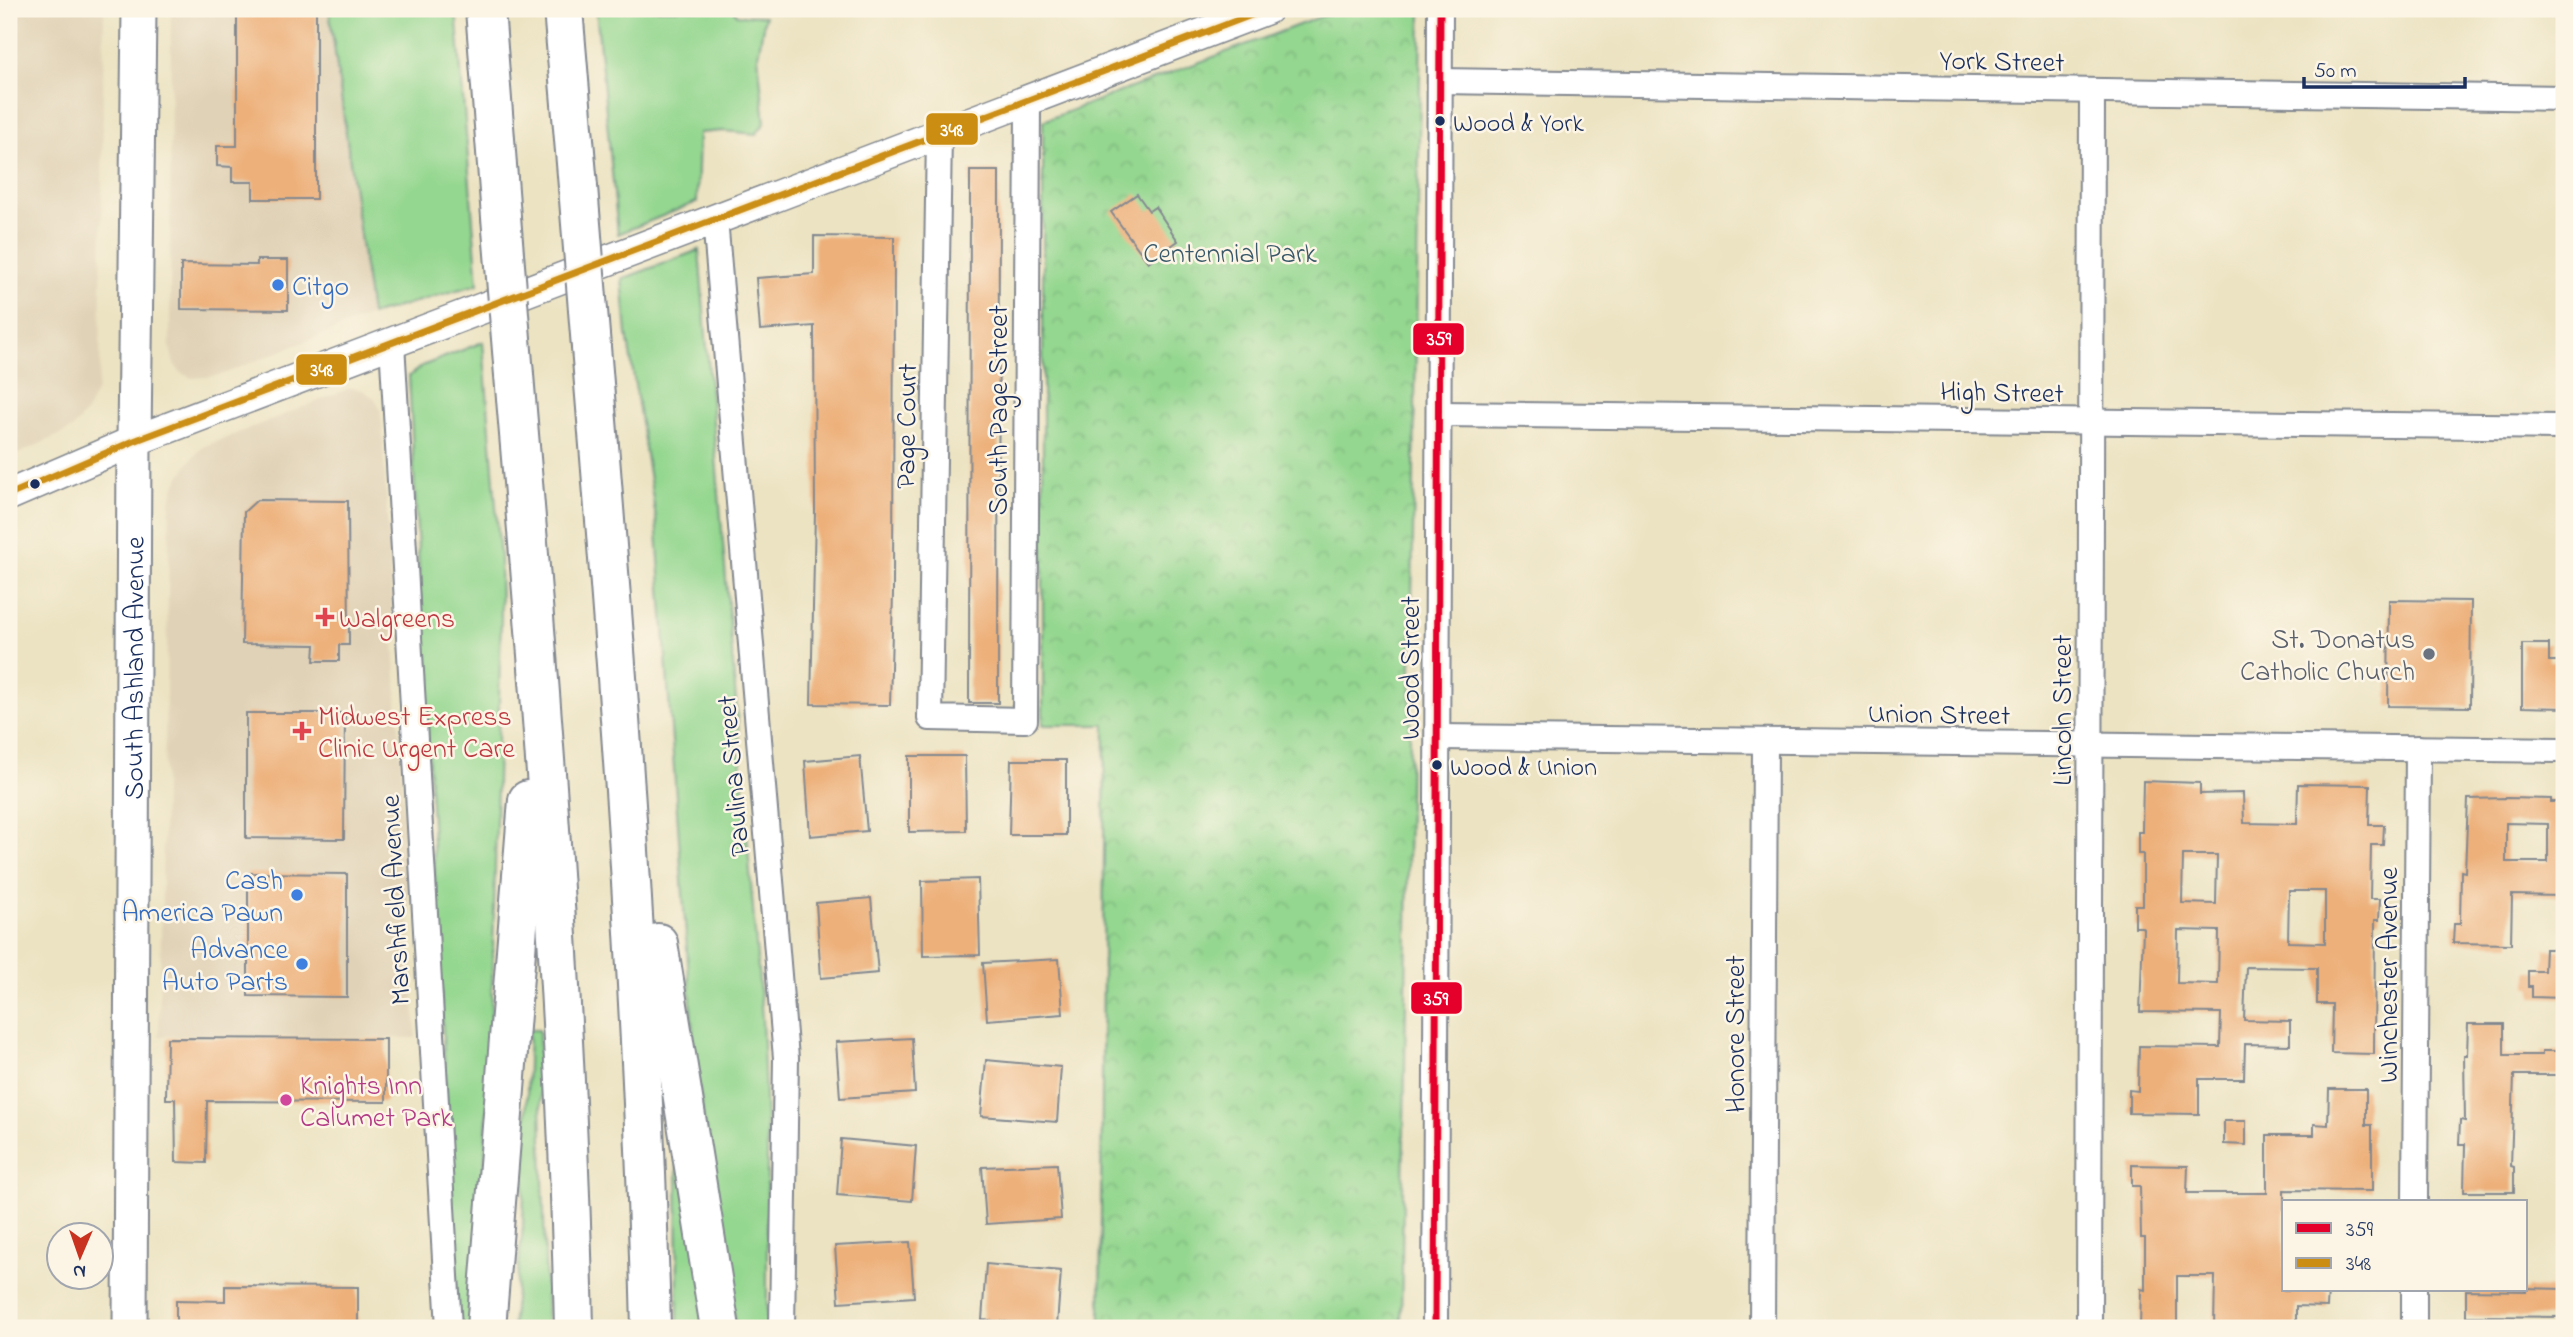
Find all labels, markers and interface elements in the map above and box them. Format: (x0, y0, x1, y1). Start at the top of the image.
street label: York Street (1939, 42, 2065, 85)
scale bar (2304, 46, 2464, 90)
text: 50 m (2314, 57, 2357, 87)
place label: Wood & York (1453, 106, 1584, 144)
line badge: 348 (925, 112, 979, 146)
marker: Wood & York (1433, 114, 1447, 128)
text: 348 (940, 118, 963, 145)
park label: Centennial Park (1143, 235, 1318, 276)
place label: Citgo (292, 268, 349, 309)
marker: Citgo (270, 277, 286, 293)
street label: South Page Street (980, 305, 1021, 515)
line badge: 359 (1412, 322, 1465, 356)
text: 359 (1426, 327, 1451, 354)
line badge: 348 (295, 353, 348, 386)
text: 348 (310, 358, 333, 385)
street label: Page Court (887, 363, 930, 489)
street label: High Street (1940, 373, 2064, 416)
unlabelled marker (28, 477, 42, 491)
street label: South Ashland Avenue (115, 536, 158, 800)
street label: Wood Street (1392, 596, 1433, 740)
place label: Walgreens (339, 600, 455, 641)
marker: Walgreens (317, 609, 333, 625)
place label: St. Donatus Catholic Church (2240, 621, 2415, 694)
street label: Lincoln Street (2044, 634, 2085, 786)
marker: St. Donatus Catholic Church (2421, 646, 2437, 662)
street label: Paulina Street (708, 693, 763, 858)
street label: Union Street (1867, 695, 2011, 738)
place label: Midwest Express Clinic Urgent Care (318, 698, 515, 771)
marker: Midwest Express Clinic Urgent Care (292, 721, 312, 741)
place label: Wood & Union (1450, 750, 1597, 788)
marker: Wood & Union (1430, 758, 1444, 772)
street label: Marshfield Avenue (372, 793, 423, 1006)
place label: Cash America Pawn (121, 862, 283, 935)
street label: Winchester Avenue (2370, 867, 2411, 1083)
marker: Cash America Pawn (289, 887, 305, 903)
place label: Advance Auto Parts (162, 931, 288, 1004)
street label: Honore Street (1717, 955, 1758, 1113)
marker: Advance Auto Parts (294, 956, 310, 972)
line badge: 359 (1410, 981, 1463, 1015)
text: 359 (1423, 987, 1448, 1014)
place label: Knights Inn Calumet Park (300, 1067, 453, 1140)
marker: Knights Inn Calumet Park (278, 1092, 294, 1108)
legend (2282, 1200, 2528, 1292)
text: 359 (2346, 1216, 2374, 1246)
north arrow (46, 1222, 116, 1292)
text: 348 (2346, 1250, 2371, 1280)
text: N (72, 1257, 86, 1284)

